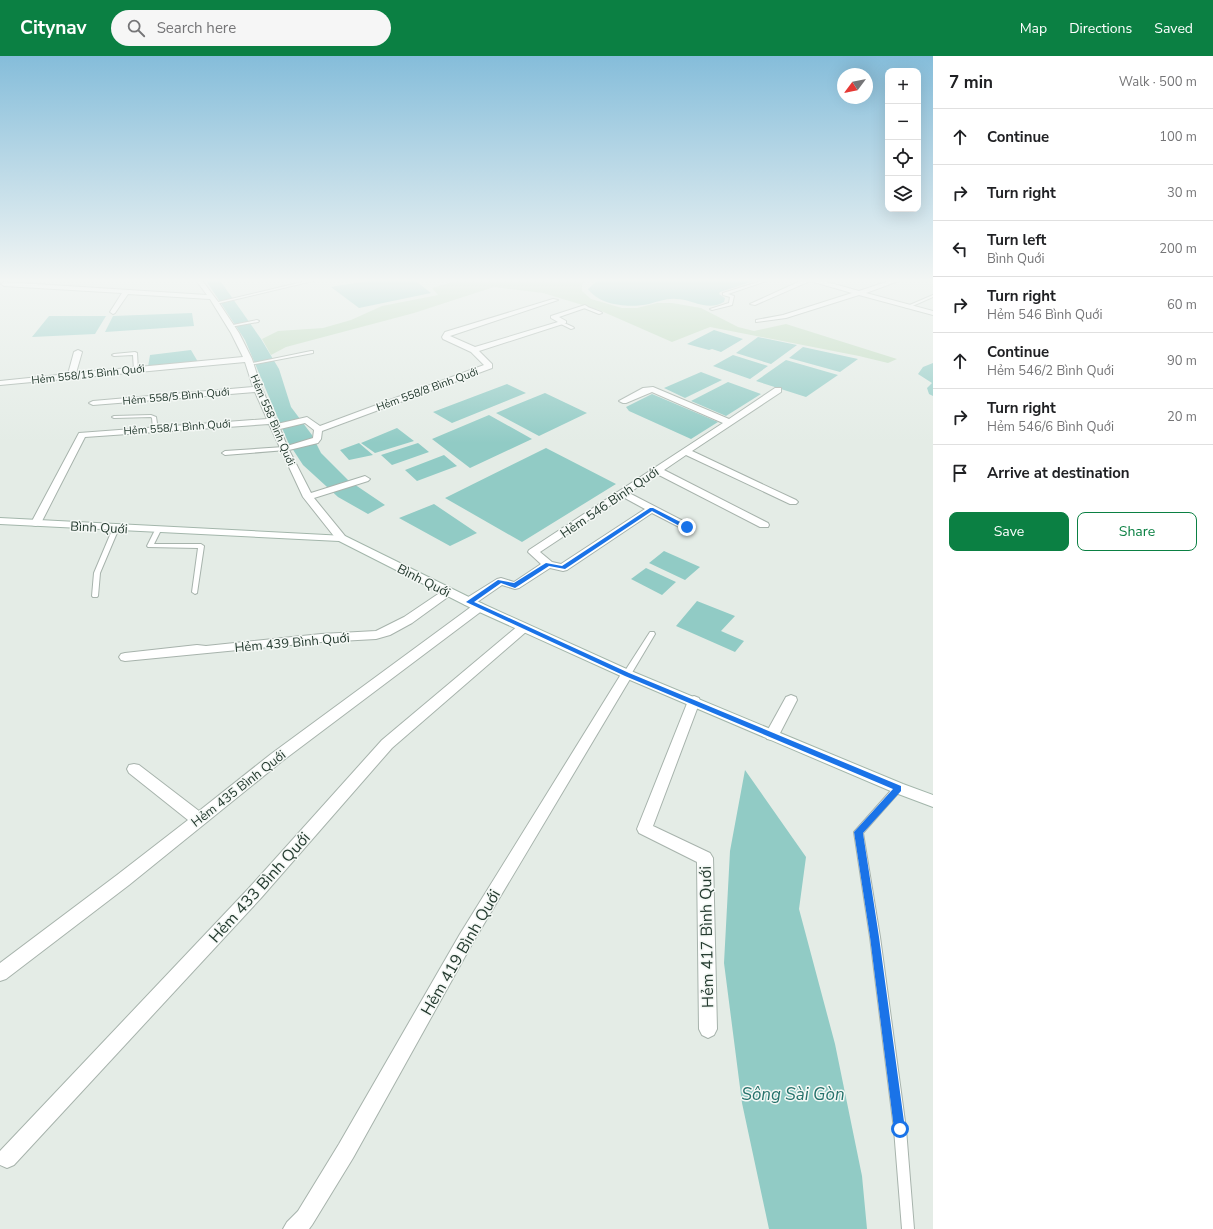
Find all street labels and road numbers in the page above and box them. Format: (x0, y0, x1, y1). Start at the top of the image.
street label: Hẻm 558/15 Bình Quới (31, 361, 146, 388)
street label: Hẻm 558/8 Bình Quới (374, 364, 480, 415)
street label: Hẻm 558 Bình Quới (247, 372, 299, 468)
street label: Hẻm 558/5 Bình Quới (122, 384, 230, 409)
street label: Hẻm 558/1 Bình Quới (123, 416, 231, 439)
street label: Hẻm 546 Bình Quới (557, 463, 662, 543)
street label: Bình Quới (70, 518, 128, 538)
street label: Bình Quới (394, 560, 453, 602)
street label: Hẻm 439 Bình Quới (234, 629, 350, 657)
street label: Hẻm 435 Bình Quới (188, 746, 290, 831)
street label: Hẻm 433 Bình Quới (204, 828, 315, 948)
street label: Hẻm 417 Bình Quới (695, 866, 719, 1008)
street label: Hẻm 419 Bình Quới (416, 885, 506, 1020)

